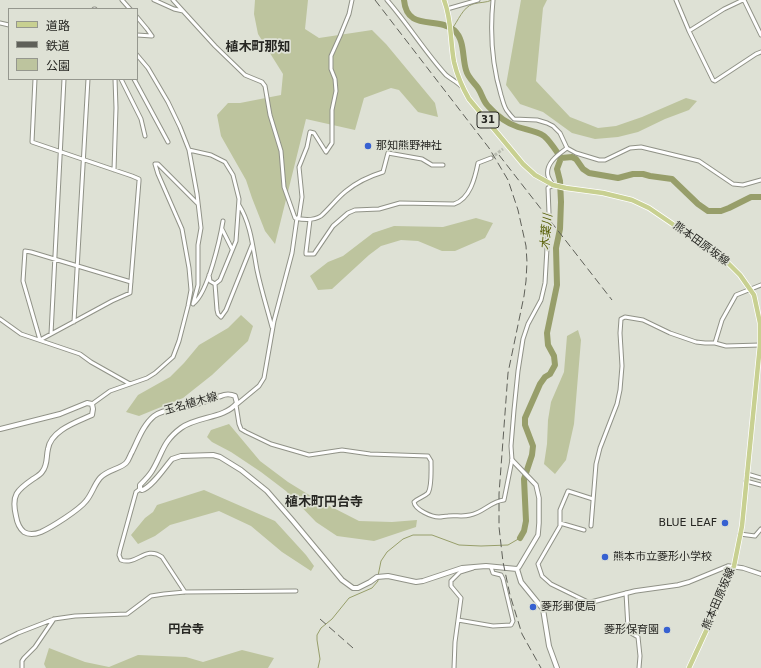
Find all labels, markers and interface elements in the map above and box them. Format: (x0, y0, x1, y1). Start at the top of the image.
legend (8, 8, 138, 80)
text: 道路 (46, 19, 70, 33)
text: 鉄道 (46, 39, 70, 53)
district label: 植木町那知 (226, 40, 290, 56)
text: 公園 (46, 59, 70, 73)
road number: 31 (477, 112, 499, 128)
place label: 那知熊野神社 (376, 139, 442, 153)
marker: 那知熊野神社 (363, 141, 373, 151)
water label: 木葉川 (538, 213, 556, 251)
street label: 熊本田原坂線 (670, 219, 732, 269)
street label: 玉名植木線 (163, 390, 219, 418)
district label: 植木町円台寺 (285, 495, 363, 511)
place label: BLUE LEAF (658, 516, 717, 530)
marker: BLUE LEAF (720, 518, 730, 528)
place label: 熊本市立菱形小学校 (613, 550, 712, 564)
marker: 熊本市立菱形小学校 (600, 552, 610, 562)
street label: 熊本田原坂線 (700, 566, 738, 632)
place label: 菱形郵便局 (541, 600, 596, 614)
marker: 菱形郵便局 (528, 602, 538, 612)
district label: 円台寺 (168, 623, 204, 637)
place label: 菱形保育園 (604, 623, 659, 637)
marker: 菱形保育園 (662, 625, 672, 635)

